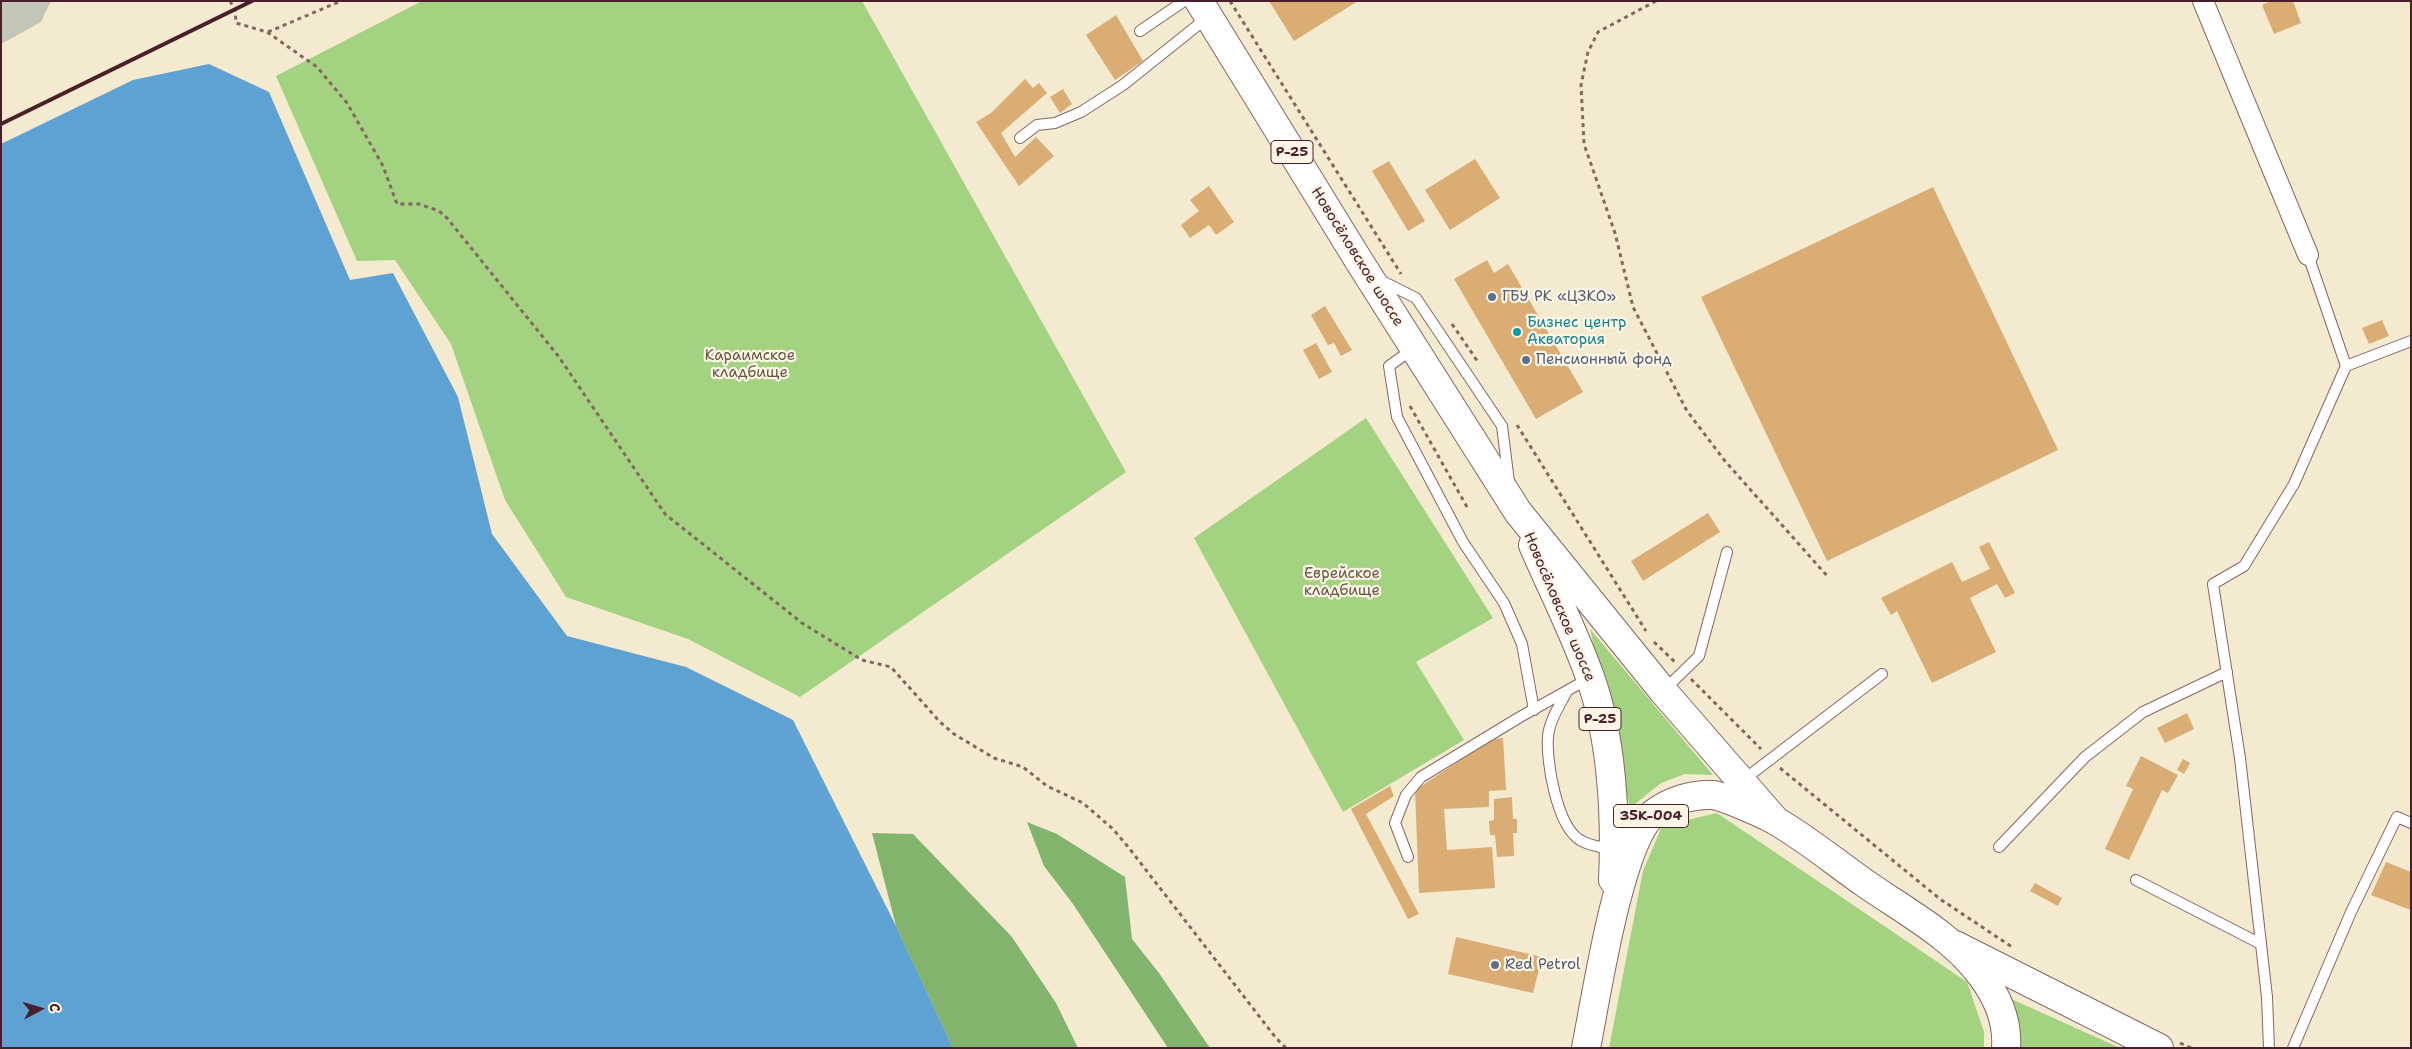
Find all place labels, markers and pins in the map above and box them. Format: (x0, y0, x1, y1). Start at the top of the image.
place label: ГБУ РК «ЦЗКО» (1502, 288, 1616, 306)
marker: ГБУ РК «ЦЗКО» (1486, 291, 1498, 303)
place label: Бизнес центр Акватория (1527, 314, 1626, 349)
marker: Бизнес центр Акватория (1511, 326, 1523, 338)
place label: Пенсионный фонд (1536, 351, 1672, 369)
marker: Пенсионный фонд (1520, 354, 1532, 366)
place label: Red Petrol (1505, 956, 1581, 974)
marker: Red Petrol (1489, 959, 1501, 971)

